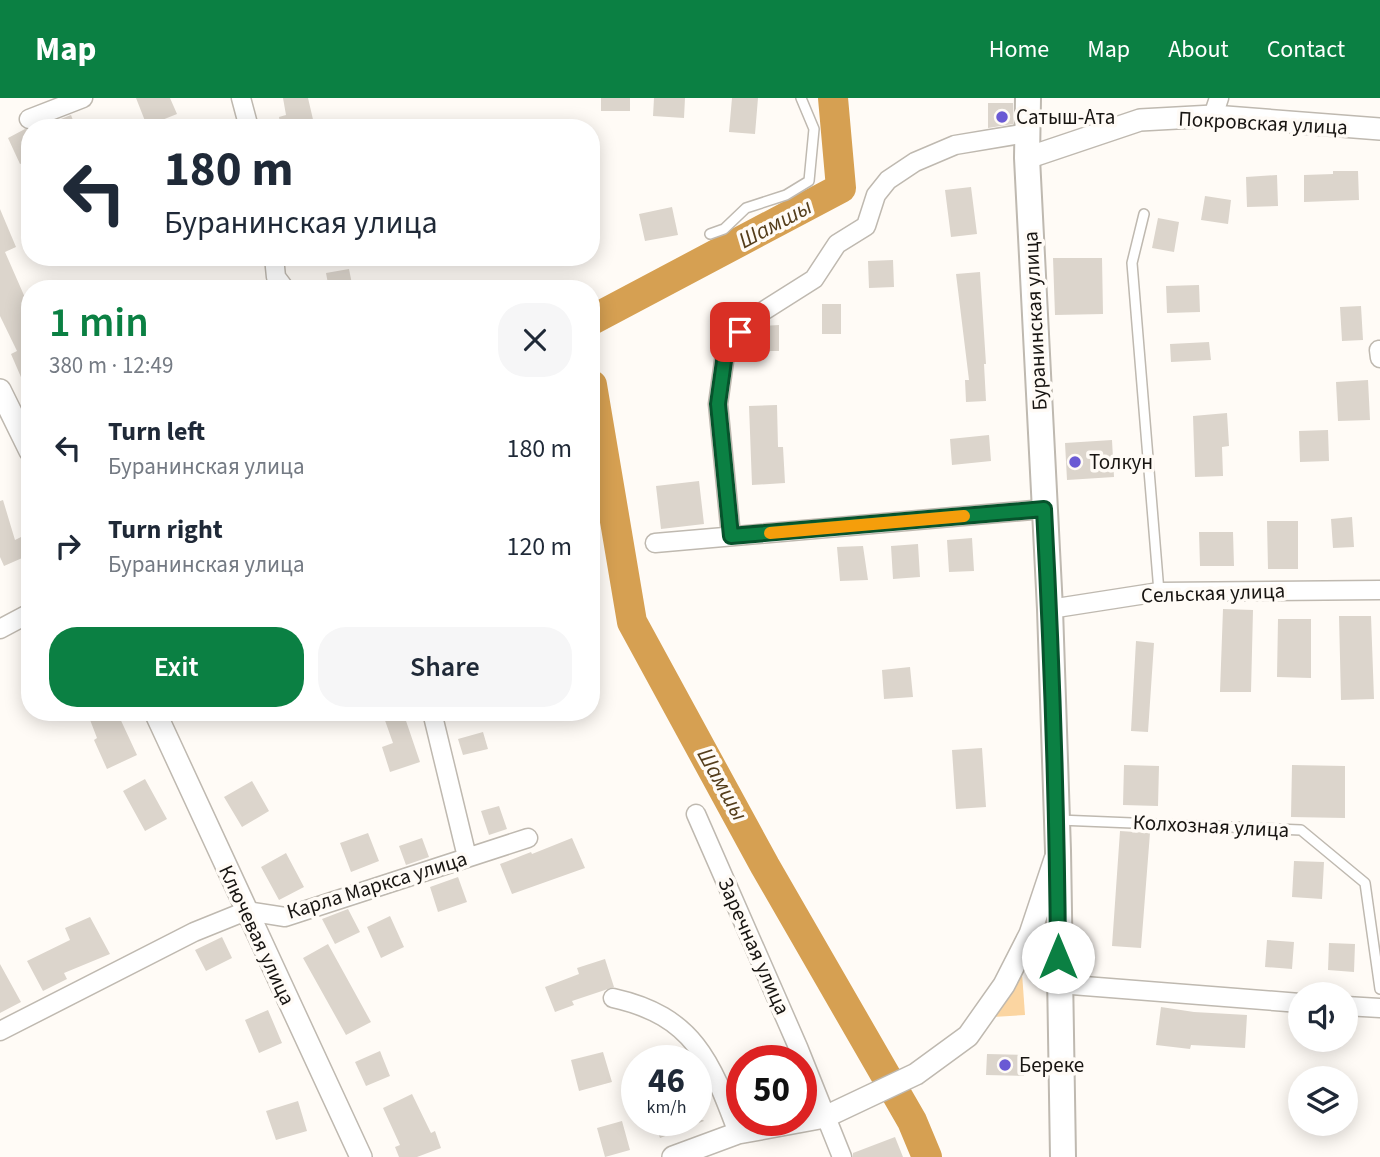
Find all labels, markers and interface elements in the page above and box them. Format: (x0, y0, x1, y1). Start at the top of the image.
text: Map (35, 26, 96, 73)
text: Home (989, 32, 1049, 67)
text: Map (1087, 32, 1130, 67)
text: About (1168, 32, 1229, 67)
text: Contact (1267, 32, 1345, 67)
place label: Сатыш-Ата (1016, 102, 1115, 132)
street label: Покровская улица (1178, 104, 1348, 142)
marker: Сатыш-Ата (994, 109, 1010, 125)
text: 180 m (164, 135, 293, 205)
icon: left (49, 147, 140, 238)
water label: Шамшы (733, 190, 818, 257)
text: Буранинская улица (164, 200, 438, 246)
street label: Буранинская улица (1015, 231, 1055, 411)
text: 1 min (49, 293, 149, 353)
pin (710, 302, 770, 362)
button: close (498, 303, 572, 377)
icon: arrive (721, 313, 759, 351)
text: 380 m · 12:49 (49, 349, 173, 382)
text: Turn left (108, 413, 205, 450)
icon: left (49, 429, 87, 467)
text: 180 m (506, 430, 572, 467)
place label: Толкун (1089, 447, 1153, 477)
text: Буранинская улица (108, 450, 305, 483)
marker: Толкун (1067, 454, 1083, 470)
text: Turn right (108, 511, 223, 548)
icon: right (49, 527, 87, 565)
text: 120 m (506, 528, 572, 565)
text: Буранинская улица (108, 548, 305, 581)
street label: Сельская улица (1140, 575, 1286, 611)
button: Exit (49, 627, 304, 707)
button: Share (318, 627, 572, 707)
water label: Шамшы (689, 742, 756, 827)
street label: Колхозная улица (1132, 807, 1290, 845)
street label: Карла Маркса улица (283, 843, 471, 927)
street label: Ключевая улица (211, 860, 303, 1010)
street label: Заречная улица (710, 873, 798, 1019)
position arrow (1021, 920, 1095, 994)
map controls (1288, 982, 1358, 1136)
button: sound (1288, 982, 1358, 1052)
speed limit sign: 50 (726, 1045, 817, 1136)
place label: Береке (1019, 1050, 1084, 1080)
text: 46 (648, 1056, 685, 1106)
marker: Береке (997, 1057, 1013, 1073)
button: layers (1288, 1066, 1358, 1136)
text: km/h (647, 1095, 686, 1120)

